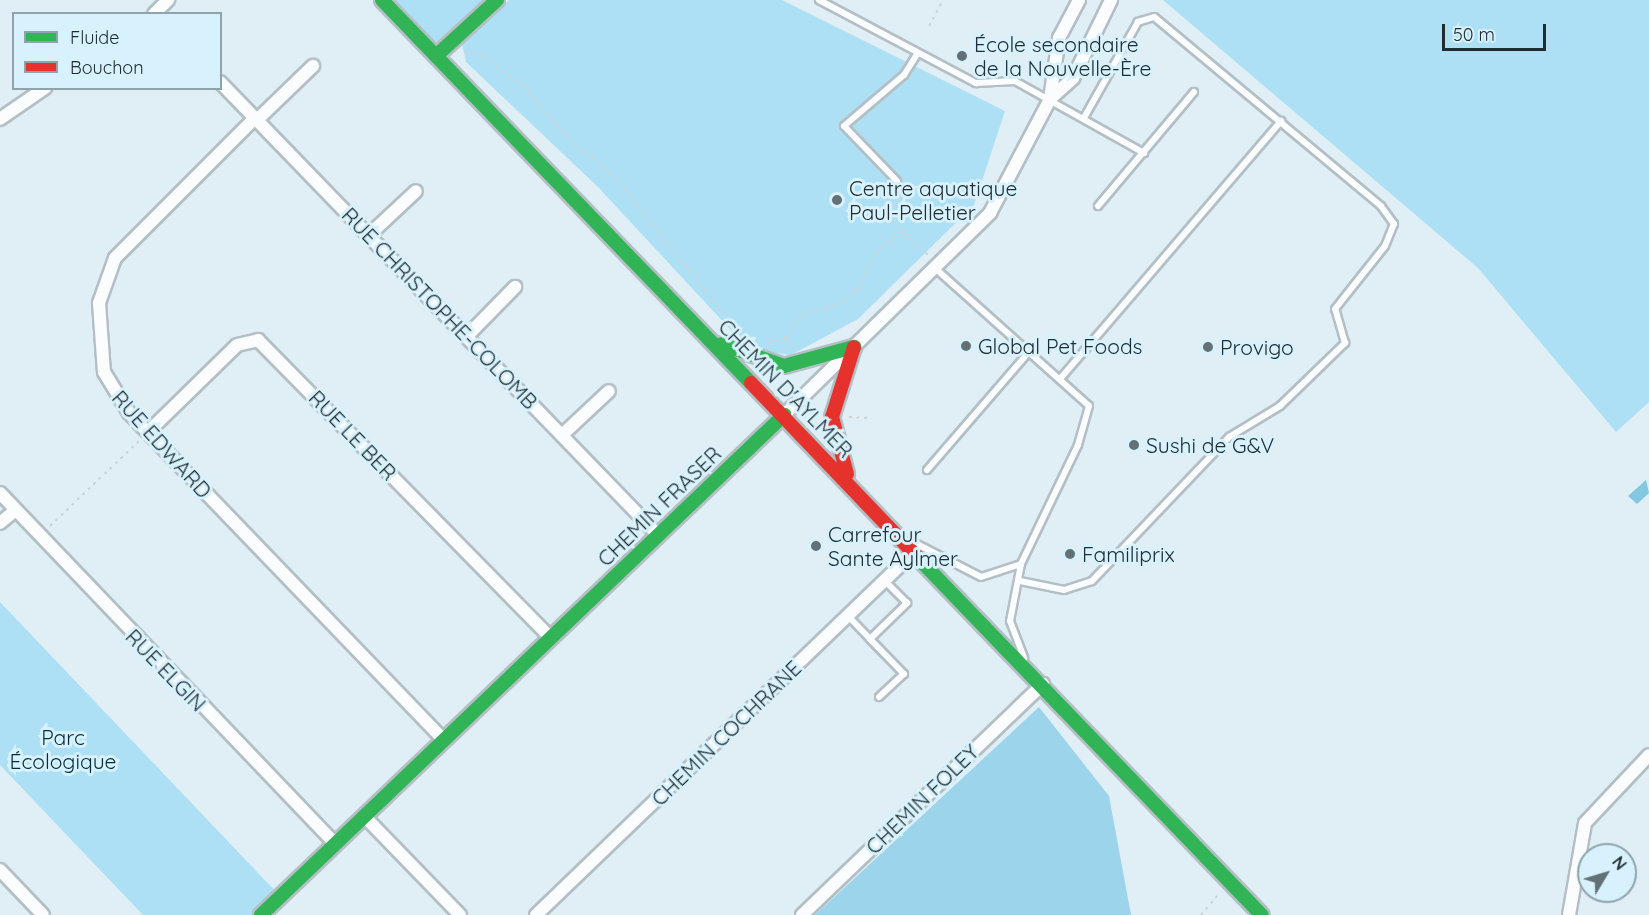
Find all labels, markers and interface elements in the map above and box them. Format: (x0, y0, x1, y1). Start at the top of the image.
legend (12, 12, 222, 90)
scale bar (1445, 12, 1548, 50)
text: 50 m (1453, 23, 1495, 46)
text: Fluide (70, 26, 119, 49)
place label: École secondaire de la Nouvelle-Ère (974, 31, 1151, 81)
marker: École secondaire de la Nouvelle-Ère (955, 49, 969, 63)
text: Bouchon (70, 56, 144, 79)
place label: Centre aquatique Paul-Pelletier (849, 175, 1017, 225)
marker: Centre aquatique Paul-Pelletier (830, 193, 844, 207)
street label: RUE CHRISTOPHE-COLOMB (337, 202, 543, 414)
street label: CHEMIN D'AYLMER (714, 314, 858, 462)
place label: Global Pet Foods (978, 333, 1142, 359)
place label: Provigo (1220, 334, 1294, 360)
marker: Global Pet Foods (959, 339, 973, 353)
marker: Provigo (1201, 340, 1215, 354)
street label: RUE EDWARD (107, 385, 217, 503)
street label: RUE LE BER (304, 385, 402, 485)
place label: Sushi de G&V (1146, 432, 1274, 458)
marker: Sushi de G&V (1127, 438, 1141, 452)
street label: CHEMIN FRASER (592, 441, 726, 571)
place label: Carrefour Sante Aylmer (828, 521, 958, 571)
marker: Carrefour Sante Aylmer (809, 539, 823, 553)
place label: Familiprix (1082, 541, 1175, 567)
marker: Familiprix (1063, 547, 1077, 561)
street label: RUE ELGIN (121, 624, 211, 716)
street label: CHEMIN COCHRANE (646, 655, 806, 811)
park label: Parc Écologique (10, 724, 116, 774)
street label: CHEMIN FOLEY (860, 739, 984, 859)
north arrow (1577, 843, 1637, 903)
text: N (1608, 852, 1631, 874)

